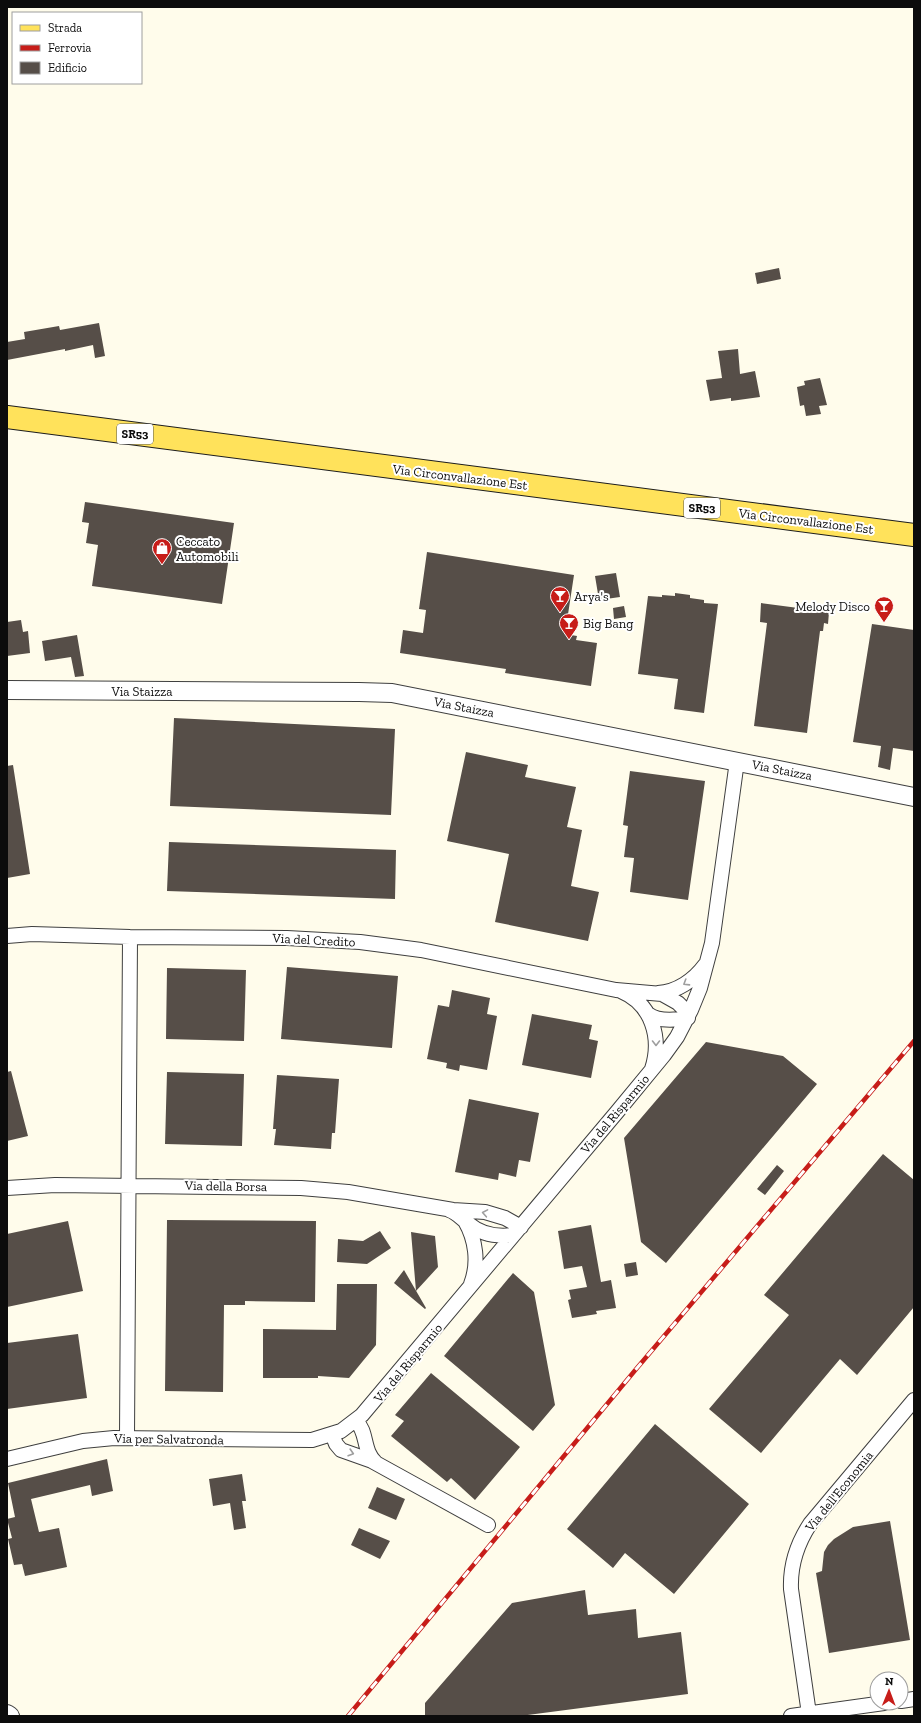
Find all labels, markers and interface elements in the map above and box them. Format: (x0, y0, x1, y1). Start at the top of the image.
legend (12, 12, 142, 84)
text: Strada (48, 21, 82, 35)
text: Ferrovia (48, 41, 92, 55)
text: Edificio (48, 61, 87, 75)
road number: SR53 (117, 424, 153, 444)
street label: Via Circonvallazione Est (391, 461, 528, 493)
road number: SR53 (684, 498, 720, 518)
street label: Via Circonvallazione Est (737, 505, 874, 537)
place label: Ceccato Automobili (176, 534, 239, 564)
shop icon: Ceccato Automobili (151, 537, 173, 565)
bar icon: Arya's (549, 585, 571, 613)
place label: Arya's (574, 589, 609, 604)
bar icon: Melody Disco (873, 595, 895, 623)
place label: Melody Disco (795, 599, 870, 614)
bar icon: Big Bang (558, 612, 580, 640)
place label: Big Bang (583, 616, 633, 631)
street label: Via Staizza (110, 684, 173, 699)
street label: Via Staizza (432, 694, 496, 720)
street label: Via Staizza (750, 757, 814, 783)
street label: Via del Credito (271, 930, 356, 950)
one-way arrow (683, 979, 690, 986)
one-way arrow (652, 1040, 660, 1046)
street label: Via del Risparmio (577, 1071, 653, 1157)
street label: Via della Borsa (184, 1178, 268, 1194)
one-way arrow (482, 1209, 488, 1218)
street label: Via del Risparmio (370, 1320, 446, 1406)
street label: Via per Salvatronda (113, 1431, 225, 1447)
street label: Via dell'Economia (801, 1447, 876, 1535)
one-way arrow (347, 1448, 354, 1457)
north arrow (869, 1671, 909, 1711)
text: N (885, 1675, 894, 1688)

